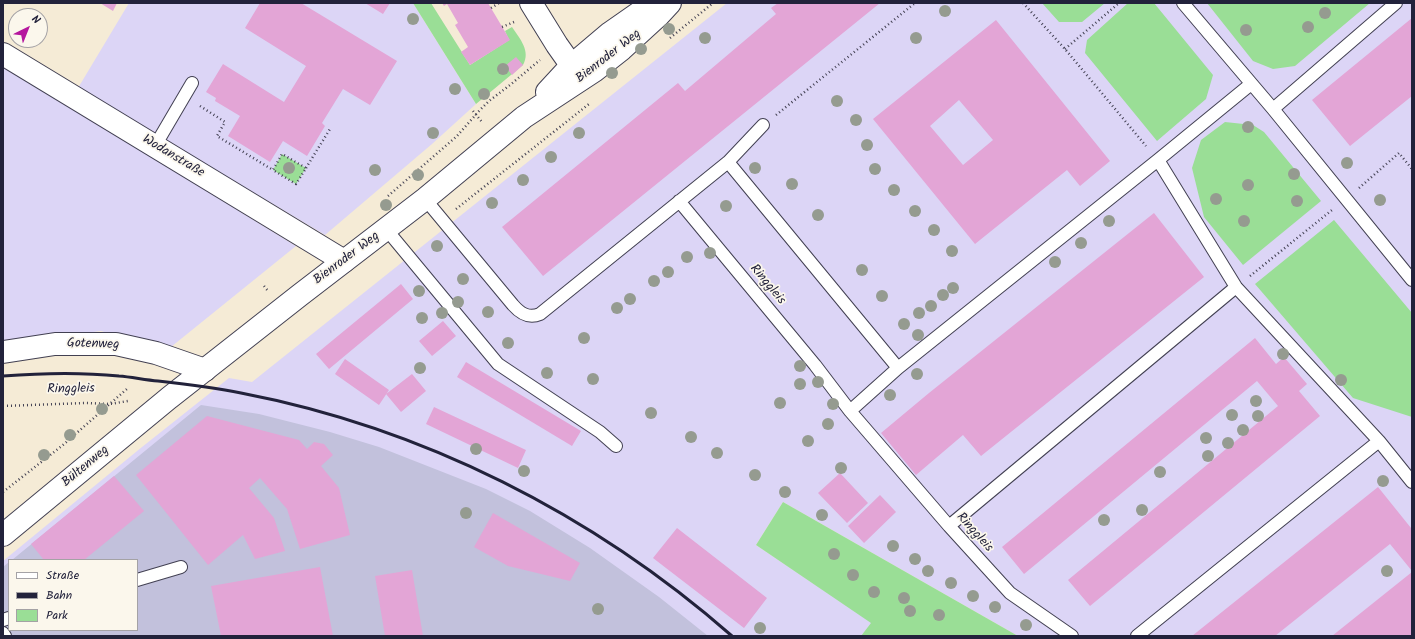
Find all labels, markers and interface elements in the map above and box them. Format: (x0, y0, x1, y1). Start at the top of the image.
north arrow (8, 8, 48, 48)
text: N (27, 11, 44, 29)
street label: Bienroder Weg (573, 27, 645, 87)
street label: Wodanstraße (139, 132, 207, 182)
street label: Bienroder Weg (311, 229, 383, 289)
street label: Ringgleis (746, 262, 788, 308)
street label: Gotenweg (67, 336, 119, 354)
street label: Ringgleis (47, 382, 95, 398)
street label: Bültenweg (59, 443, 113, 491)
street label: Ringgleis (952, 510, 996, 556)
legend (8, 559, 138, 631)
text: Straße (46, 566, 79, 585)
text: Bahn (46, 586, 72, 605)
text: Park (46, 606, 68, 625)

